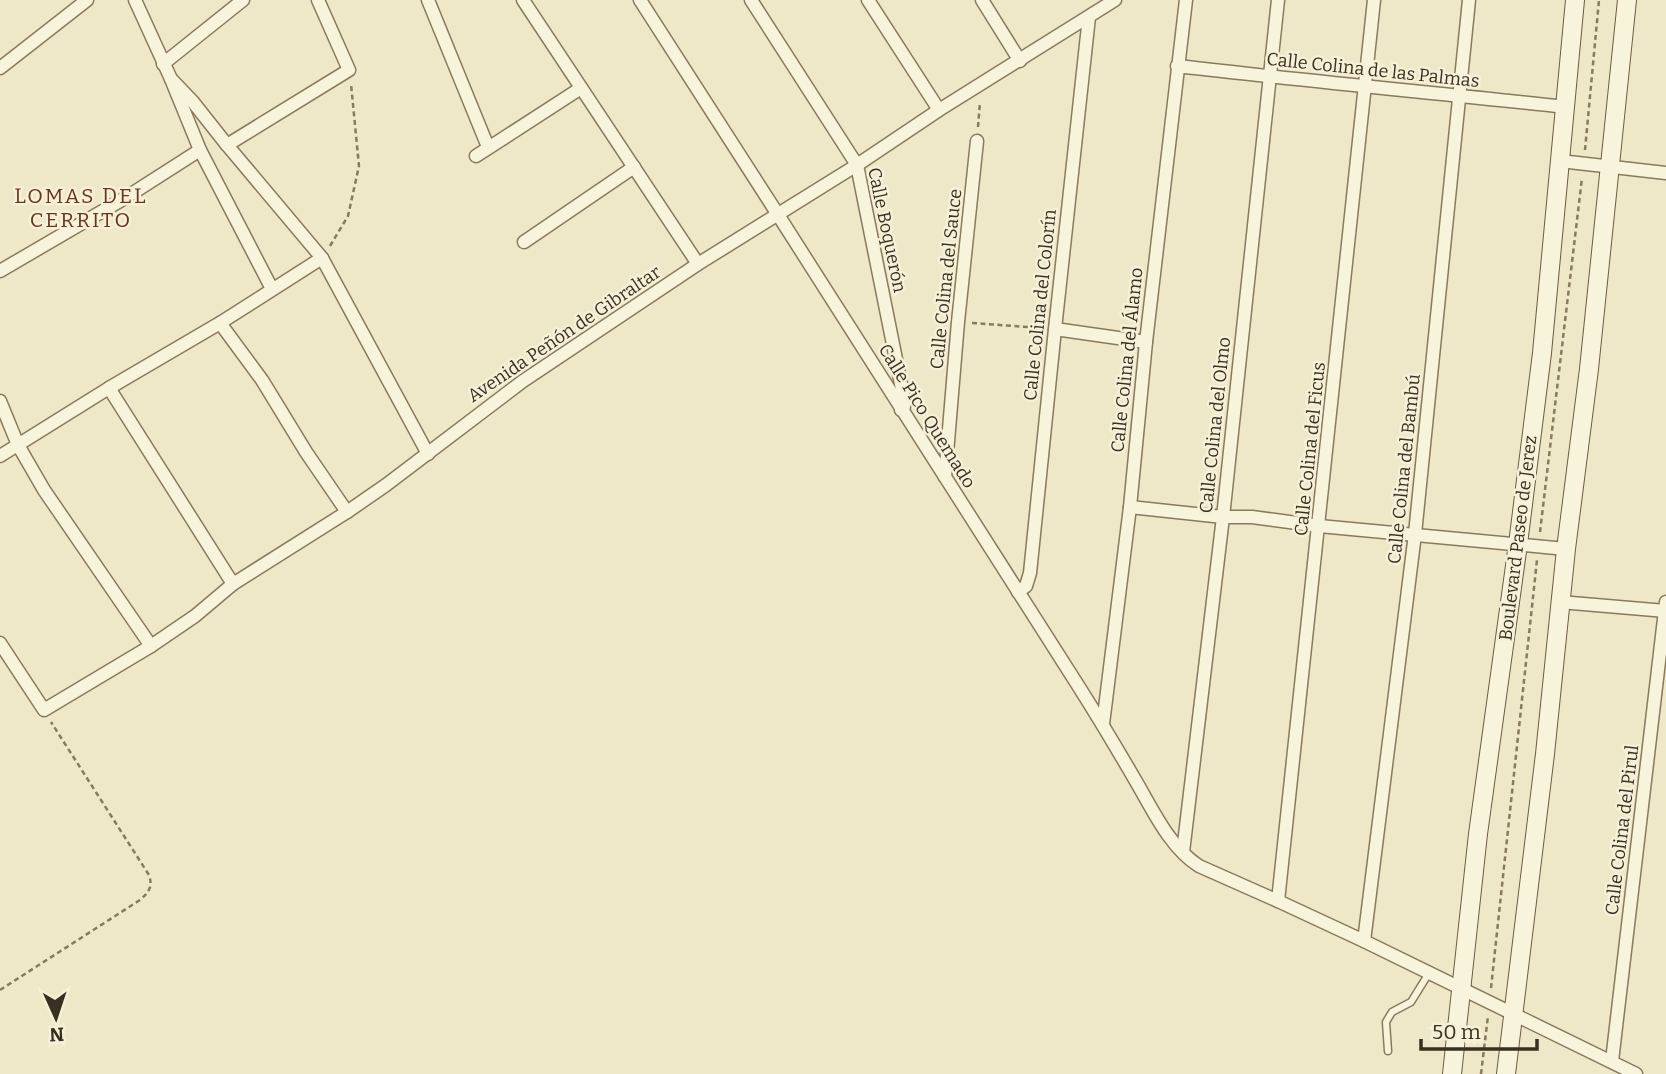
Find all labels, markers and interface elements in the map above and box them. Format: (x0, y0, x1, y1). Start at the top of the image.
street label: Calle Colina de las Palmas (1266, 48, 1480, 92)
street label: Calle Boquerón (863, 165, 911, 295)
district label: LOMAS DEL CERRITO (14, 183, 148, 233)
street label: Calle Colina del Sauce (926, 188, 966, 370)
street label: Calle Colina del Colorín (1019, 208, 1061, 402)
street label: Avenida Peñón de Gibraltar (463, 261, 665, 407)
street label: Calle Colina del Álamo (1106, 266, 1148, 454)
street label: Calle Colina del Olmo (1195, 336, 1235, 514)
street label: Calle Pico Quemado (874, 340, 980, 492)
street label: Calle Colina del Ficus (1290, 361, 1330, 537)
street label: Calle Colina del Bambú (1383, 373, 1425, 565)
street label: Boulevard Paseo de Jerez (1494, 434, 1542, 642)
street label: Calle Colina del Pirul (1601, 744, 1643, 916)
north arrow (21, 983, 91, 1053)
scale bar (1421, 1007, 1536, 1052)
text: 50 m (1432, 1019, 1481, 1045)
text: N (49, 1023, 65, 1046)

